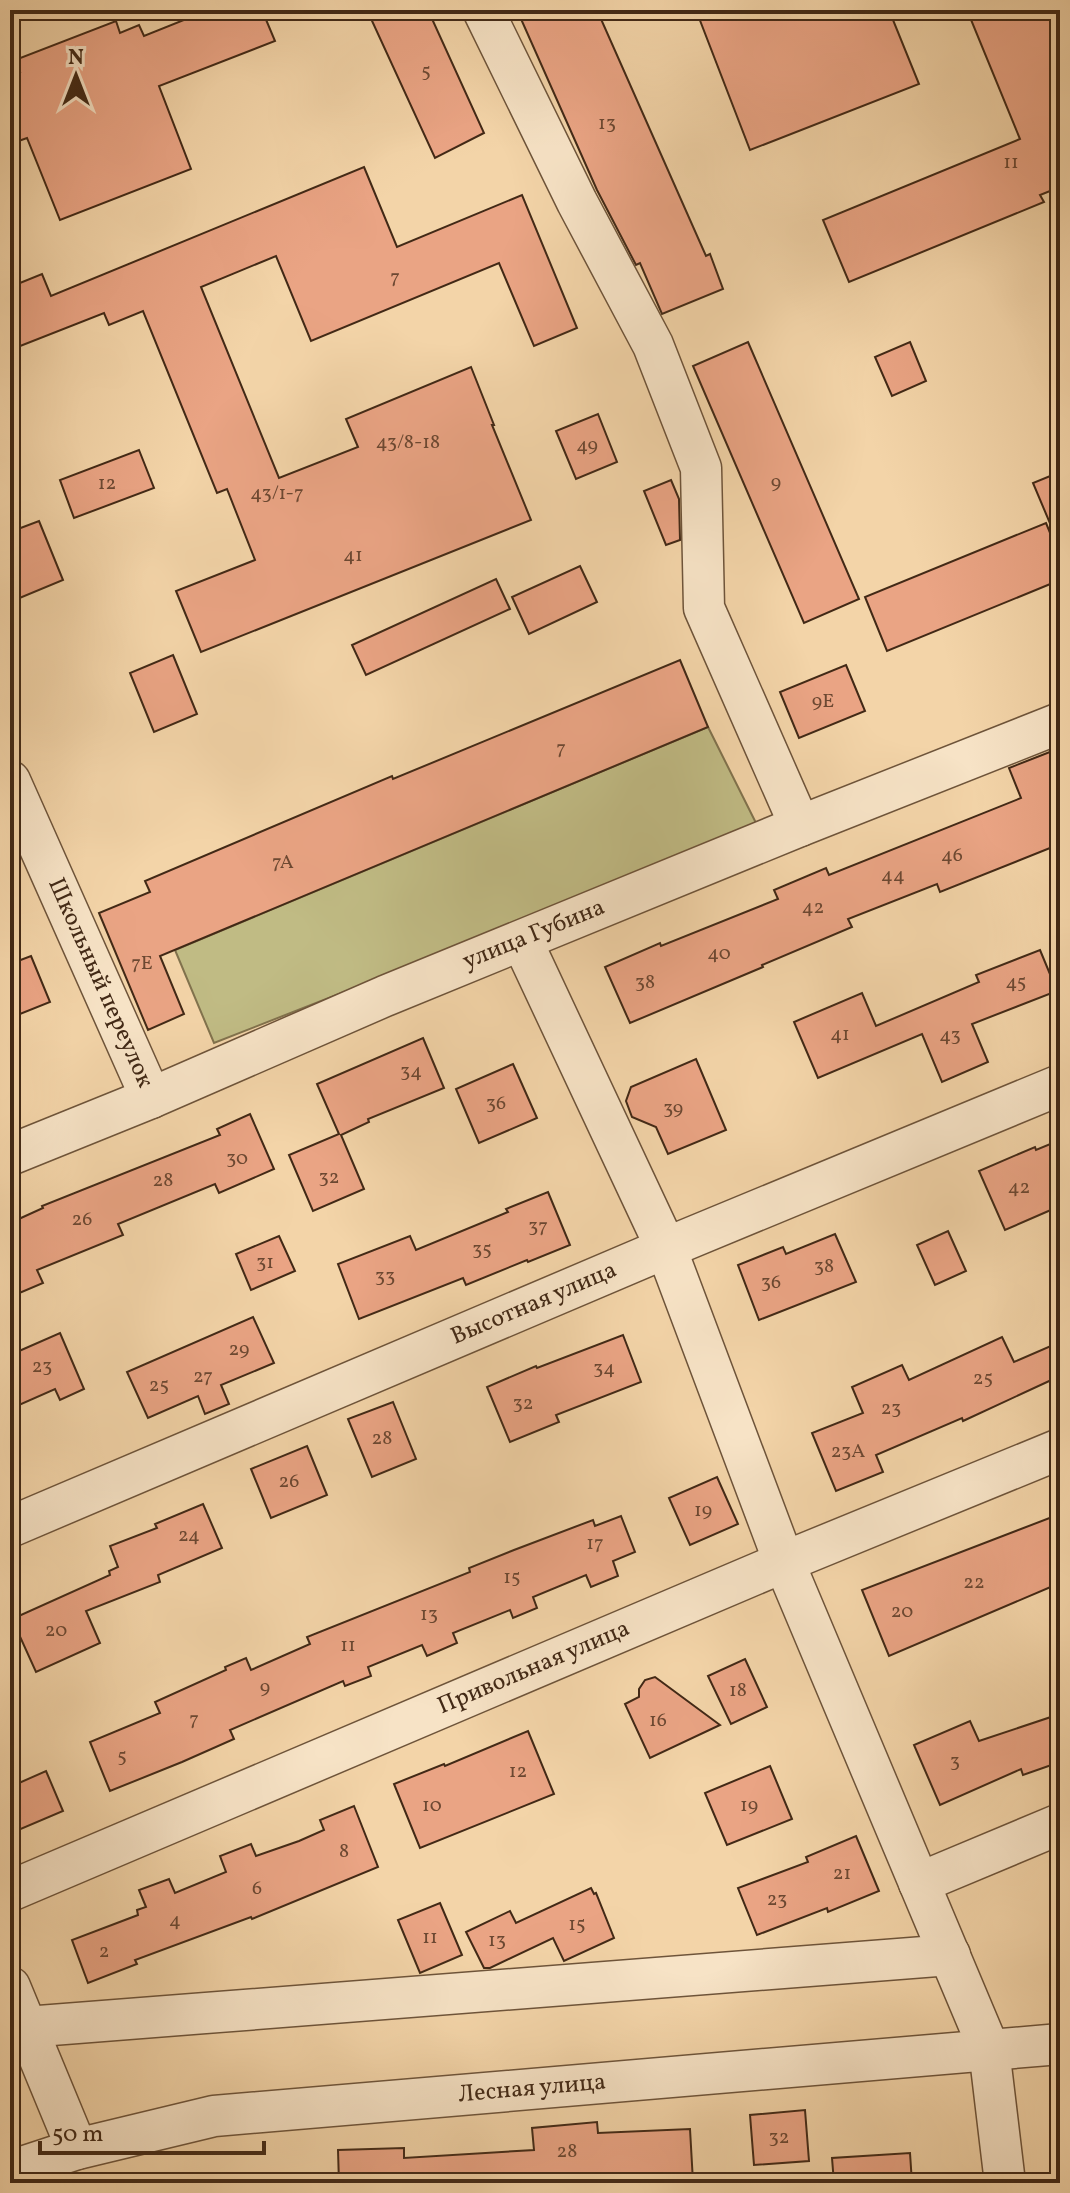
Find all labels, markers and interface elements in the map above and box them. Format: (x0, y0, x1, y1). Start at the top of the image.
north arrow (36, 36, 116, 116)
text: N (68, 43, 84, 74)
house number: 5 (421, 58, 431, 86)
house number: 13 (598, 110, 616, 138)
house number: 11 (1003, 149, 1019, 177)
house number: 7 (390, 264, 400, 292)
house number: 43/8-18 (376, 429, 440, 457)
house number: 49 (576, 432, 598, 460)
house number: 9 (771, 469, 781, 497)
house number: 12 (98, 470, 116, 498)
house number: 43/1-7 (250, 480, 304, 508)
house number: 41 (343, 542, 363, 570)
house number: 9Е (812, 688, 834, 716)
house number: 7 (556, 735, 566, 763)
house number: 46 (941, 842, 963, 870)
house number: 7А (272, 849, 294, 877)
house number: 44 (881, 862, 905, 890)
street label: Школьный переулок (38, 873, 162, 1093)
street label: улица Губина (458, 891, 610, 979)
house number: 42 (802, 894, 824, 922)
house number: 40 (707, 940, 731, 968)
house number: 7Е (131, 950, 153, 978)
house number: 38 (635, 969, 655, 997)
house number: 45 (1006, 969, 1026, 997)
house number: 41 (830, 1021, 850, 1049)
house number: 43 (939, 1022, 961, 1050)
house number: 34 (400, 1058, 422, 1086)
house number: 36 (486, 1090, 506, 1118)
house number: 39 (663, 1095, 683, 1123)
house number: 30 (226, 1145, 248, 1173)
house number: 32 (319, 1164, 340, 1192)
house number: 28 (153, 1167, 173, 1195)
house number: 42 (1008, 1174, 1030, 1202)
house number: 26 (72, 1206, 92, 1234)
house number: 37 (528, 1213, 548, 1241)
house number: 35 (472, 1236, 492, 1264)
house number: 31 (256, 1249, 274, 1277)
house number: 38 (814, 1253, 834, 1281)
street label: Высотная улица (446, 1254, 622, 1354)
house number: 33 (375, 1263, 395, 1291)
house number: 36 (761, 1269, 781, 1297)
house number: 29 (229, 1336, 249, 1364)
house number: 23 (32, 1353, 52, 1381)
house number: 34 (593, 1355, 615, 1383)
house number: 27 (193, 1363, 213, 1391)
house number: 25 (973, 1365, 993, 1393)
house number: 25 (149, 1372, 169, 1400)
house number: 32 (513, 1390, 534, 1418)
house number: 23 (881, 1395, 901, 1423)
house number: 28 (372, 1425, 392, 1453)
house number: 23А (831, 1438, 865, 1466)
house number: 26 (279, 1468, 299, 1496)
house number: 19 (694, 1497, 712, 1525)
house number: 24 (178, 1522, 200, 1550)
house number: 17 (586, 1530, 604, 1558)
house number: 15 (503, 1564, 521, 1592)
house number: 22 (963, 1569, 985, 1597)
house number: 20 (891, 1598, 913, 1626)
house number: 13 (420, 1601, 438, 1629)
street label: Привольная улица (433, 1612, 635, 1724)
house number: 20 (45, 1617, 67, 1645)
house number: 11 (340, 1632, 356, 1660)
house number: 9 (260, 1674, 270, 1702)
house number: 18 (729, 1677, 747, 1705)
house number: 7 (189, 1706, 199, 1734)
house number: 16 (649, 1707, 667, 1735)
house number: 5 (117, 1743, 127, 1771)
house number: 3 (950, 1748, 960, 1776)
house number: 12 (509, 1758, 527, 1786)
house number: 10 (422, 1792, 442, 1820)
house number: 19 (740, 1792, 758, 1820)
house number: 8 (339, 1838, 349, 1866)
house number: 21 (833, 1860, 851, 1888)
house number: 6 (252, 1875, 262, 1903)
house number: 23 (767, 1886, 787, 1914)
house number: 4 (169, 1907, 181, 1935)
house number: 15 (568, 1911, 586, 1939)
house number: 11 (422, 1924, 438, 1952)
house number: 13 (488, 1927, 506, 1955)
house number: 2 (99, 1938, 109, 1966)
street label: Лесная улица (457, 2066, 607, 2112)
scale bar (40, 2105, 264, 2155)
text: 50 m (52, 2118, 104, 2152)
house number: 32 (769, 2124, 790, 2152)
house number: 28 (557, 2138, 577, 2166)

